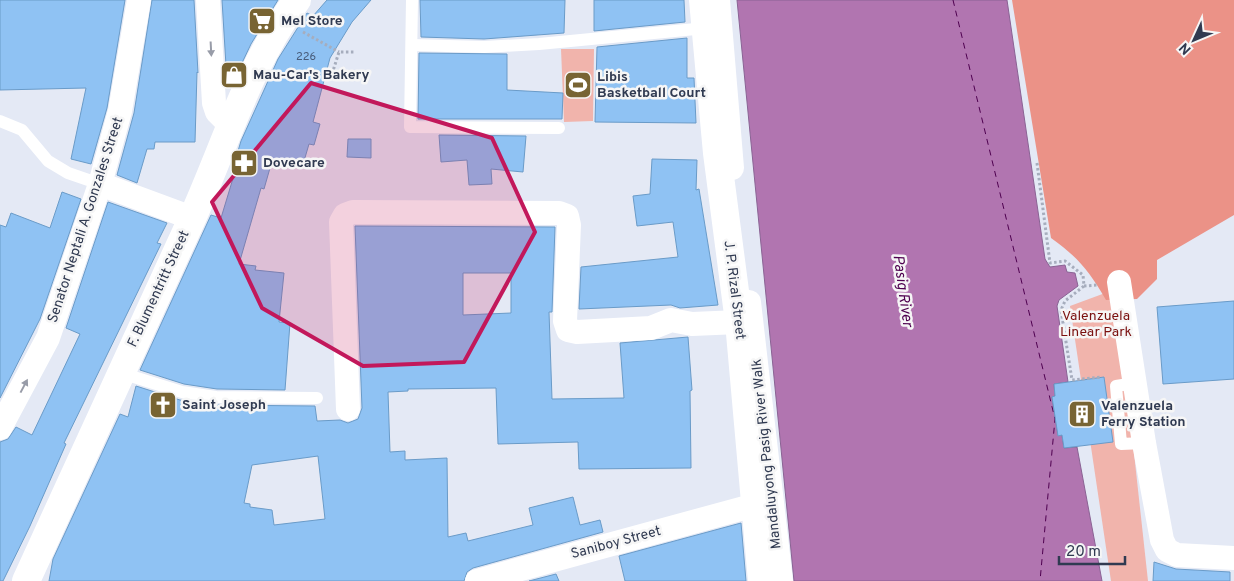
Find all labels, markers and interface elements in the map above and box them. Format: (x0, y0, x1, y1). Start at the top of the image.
supermarket icon: Mel Store (247, 6, 277, 36)
place label: Mel Store (281, 13, 343, 30)
north arrow (1169, 15, 1219, 65)
text: N (1176, 38, 1195, 58)
one-way arrow (207, 41, 215, 57)
house number: 226 (296, 50, 316, 64)
shop icon: Mau-Car's Bakery (219, 60, 249, 90)
place label: Mau-Car's Bakery (253, 67, 370, 84)
place label: Libis Basketball Court (597, 69, 706, 102)
sports icon: Libis Basketball Court (563, 70, 593, 100)
street label: Senator Neptali A. Gonzales Street (45, 115, 127, 325)
pharmacy icon: Dovecare (229, 148, 259, 178)
place label: Dovecare (263, 155, 325, 172)
street label: F. Blumentritt Street (124, 228, 194, 350)
street label: J. P. Rizal Street (719, 239, 749, 341)
water label: Pasig River (888, 254, 917, 329)
park label: Valenzuela Linear Park (1060, 308, 1132, 341)
street label: Mandaluyong Pasig River Walk (749, 358, 785, 550)
one-way arrow (20, 379, 28, 393)
church icon: Saint Joseph (148, 390, 178, 420)
place label: Saint Joseph (182, 397, 266, 414)
place label: Valenzuela Ferry Station (1101, 398, 1186, 431)
building icon: Valenzuela Ferry Station (1067, 399, 1097, 429)
street label: Saniboy Street (569, 523, 663, 563)
scale bar (1059, 534, 1125, 566)
text: 20 m (1066, 543, 1101, 562)

